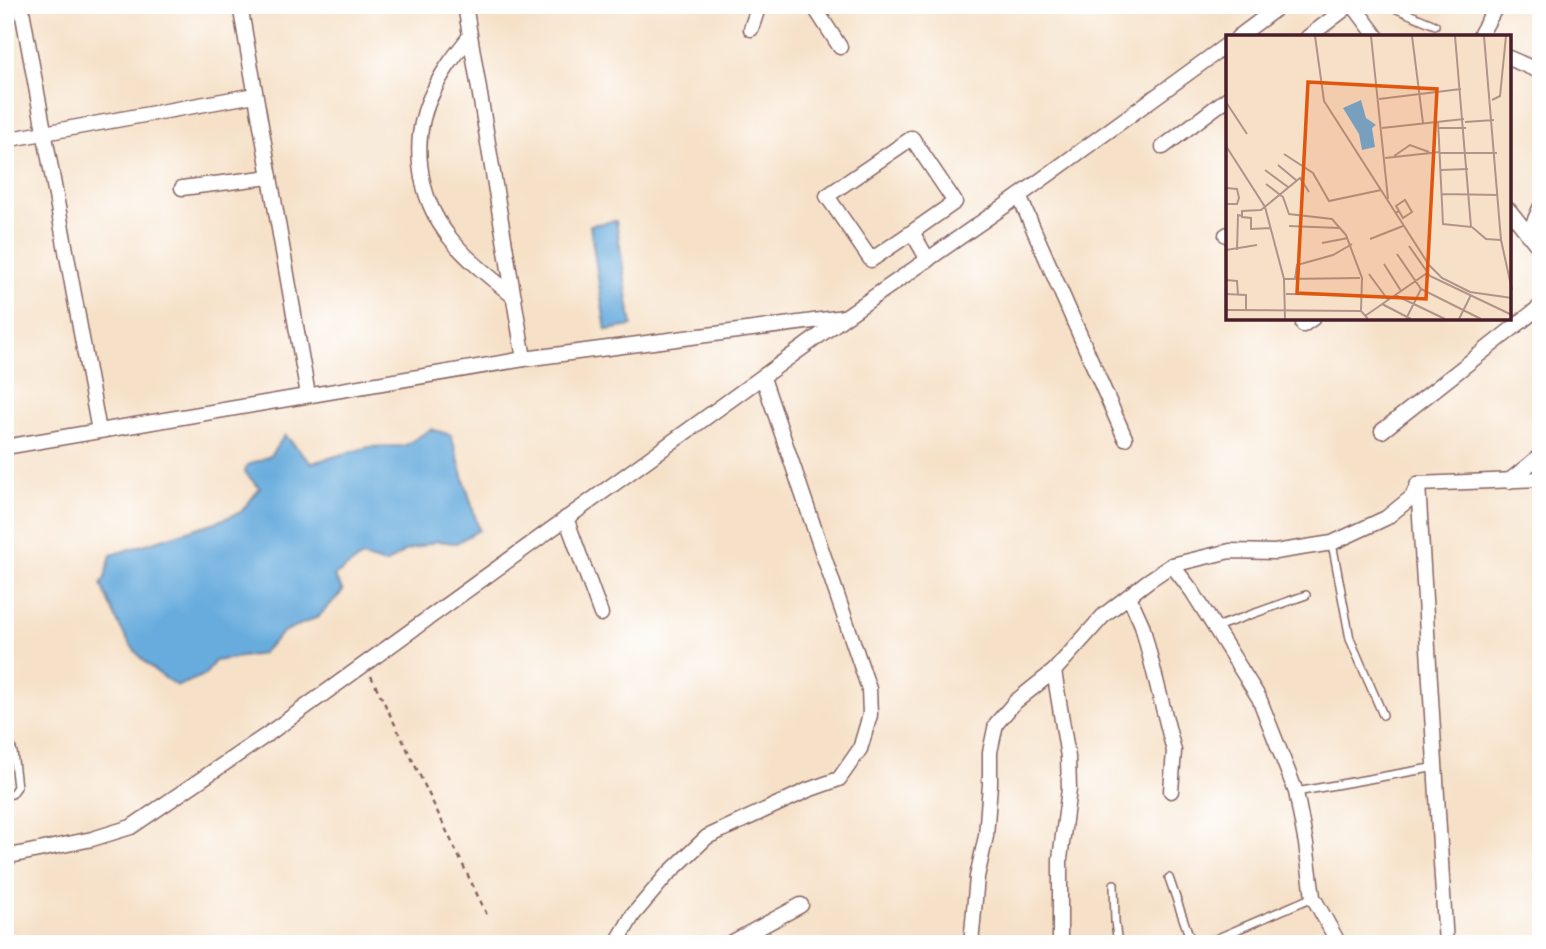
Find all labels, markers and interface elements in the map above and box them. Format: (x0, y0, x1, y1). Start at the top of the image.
inset map (1226, 35, 1511, 320)

